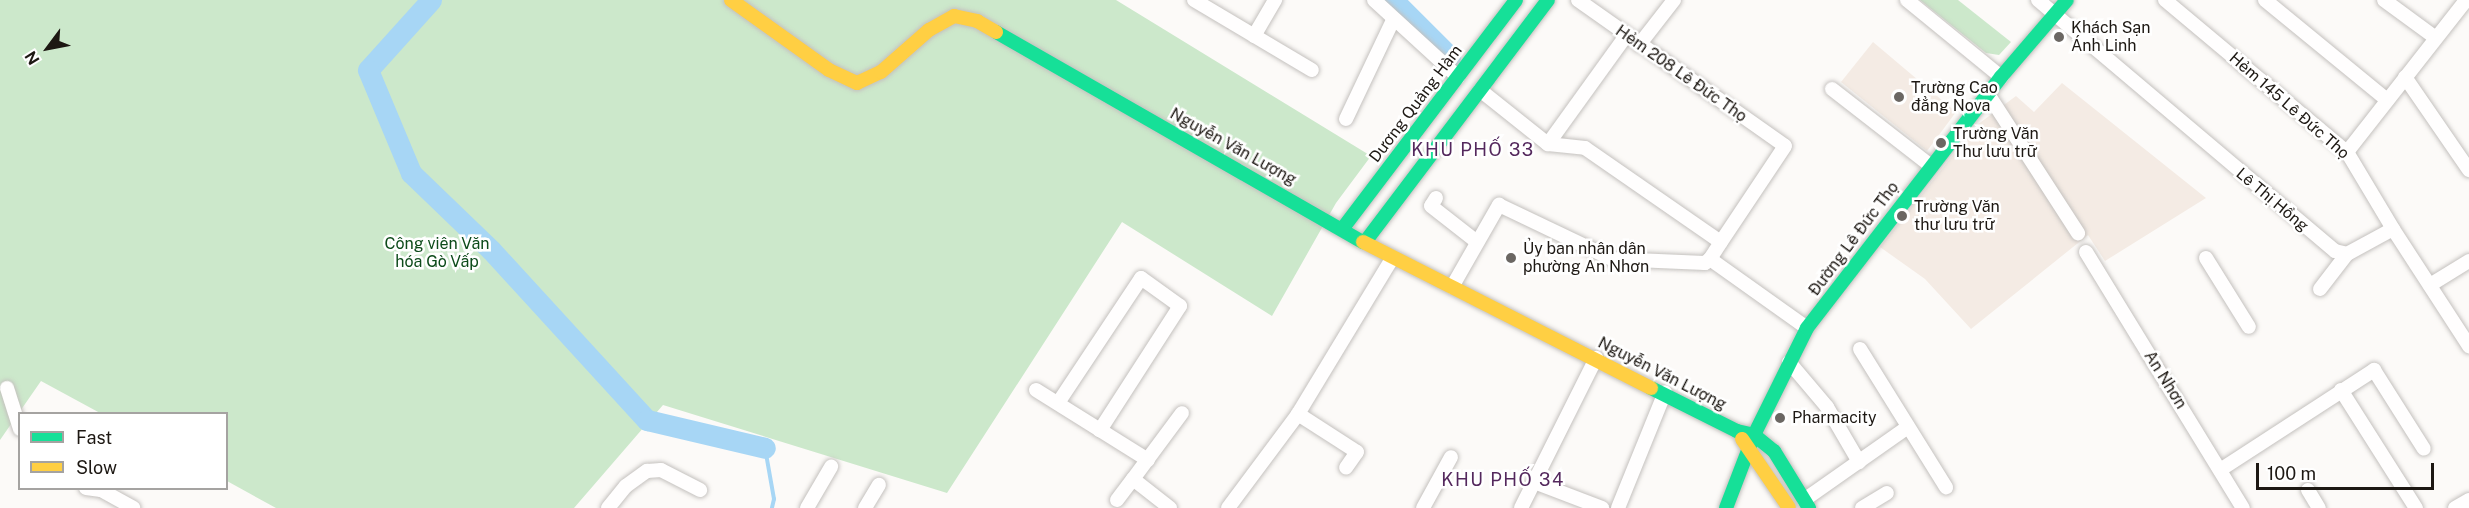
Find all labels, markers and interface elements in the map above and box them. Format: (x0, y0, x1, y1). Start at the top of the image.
north arrow (18, 18, 78, 78)
place label: Khách Sạn Ánh Linh (2071, 18, 2150, 56)
street label: Hẻm 208 Lê Đức Thọ (1612, 21, 1750, 127)
marker: Khách Sạn Ánh Linh (2052, 30, 2066, 44)
street label: Dương Quảng Hàm (1366, 42, 1466, 166)
text: N (21, 47, 44, 68)
street label: Hẻm 145 Lê Đức Thọ (2225, 49, 2353, 163)
place label: Trường Cao đẳng Nova (1911, 78, 1998, 116)
marker: Trường Cao đẳng Nova (1892, 90, 1906, 104)
street label: Nguyễn Văn Lượng (1166, 104, 1300, 190)
place label: Trường Văn Thư lưu trữ (1953, 124, 2039, 162)
marker: Trường Văn Thư lưu trữ (1934, 136, 1948, 150)
district label: KHU PHỐ 33 (1411, 139, 1535, 161)
street label: Lê Thị Hồng (2232, 164, 2312, 236)
street label: Đường Lê Đức Thọ (1805, 178, 1903, 300)
place label: Trường Văn thư lưu trữ (1914, 197, 2000, 235)
marker: Trường Văn thư lưu trữ (1895, 209, 1909, 223)
park label: Công viên Văn hóa Gò Vấp (384, 234, 490, 272)
place label: Ủy ban nhân dân phường An Nhơn (1523, 239, 1649, 277)
marker: Ủy ban nhân dân phường An Nhơn (1504, 251, 1518, 265)
street label: Nguyễn Văn Lượng (1594, 333, 1730, 415)
street label: An Nhơn (2140, 348, 2190, 412)
place label: Pharmacity (1792, 408, 1876, 428)
marker: Pharmacity (1773, 411, 1787, 425)
legend (18, 412, 228, 490)
text: Fast (76, 427, 112, 448)
scale bar (2259, 451, 2438, 489)
text: Slow (76, 457, 117, 478)
text: 100 m (2267, 463, 2316, 484)
district label: KHU PHỐ 34 (1441, 469, 1565, 491)

